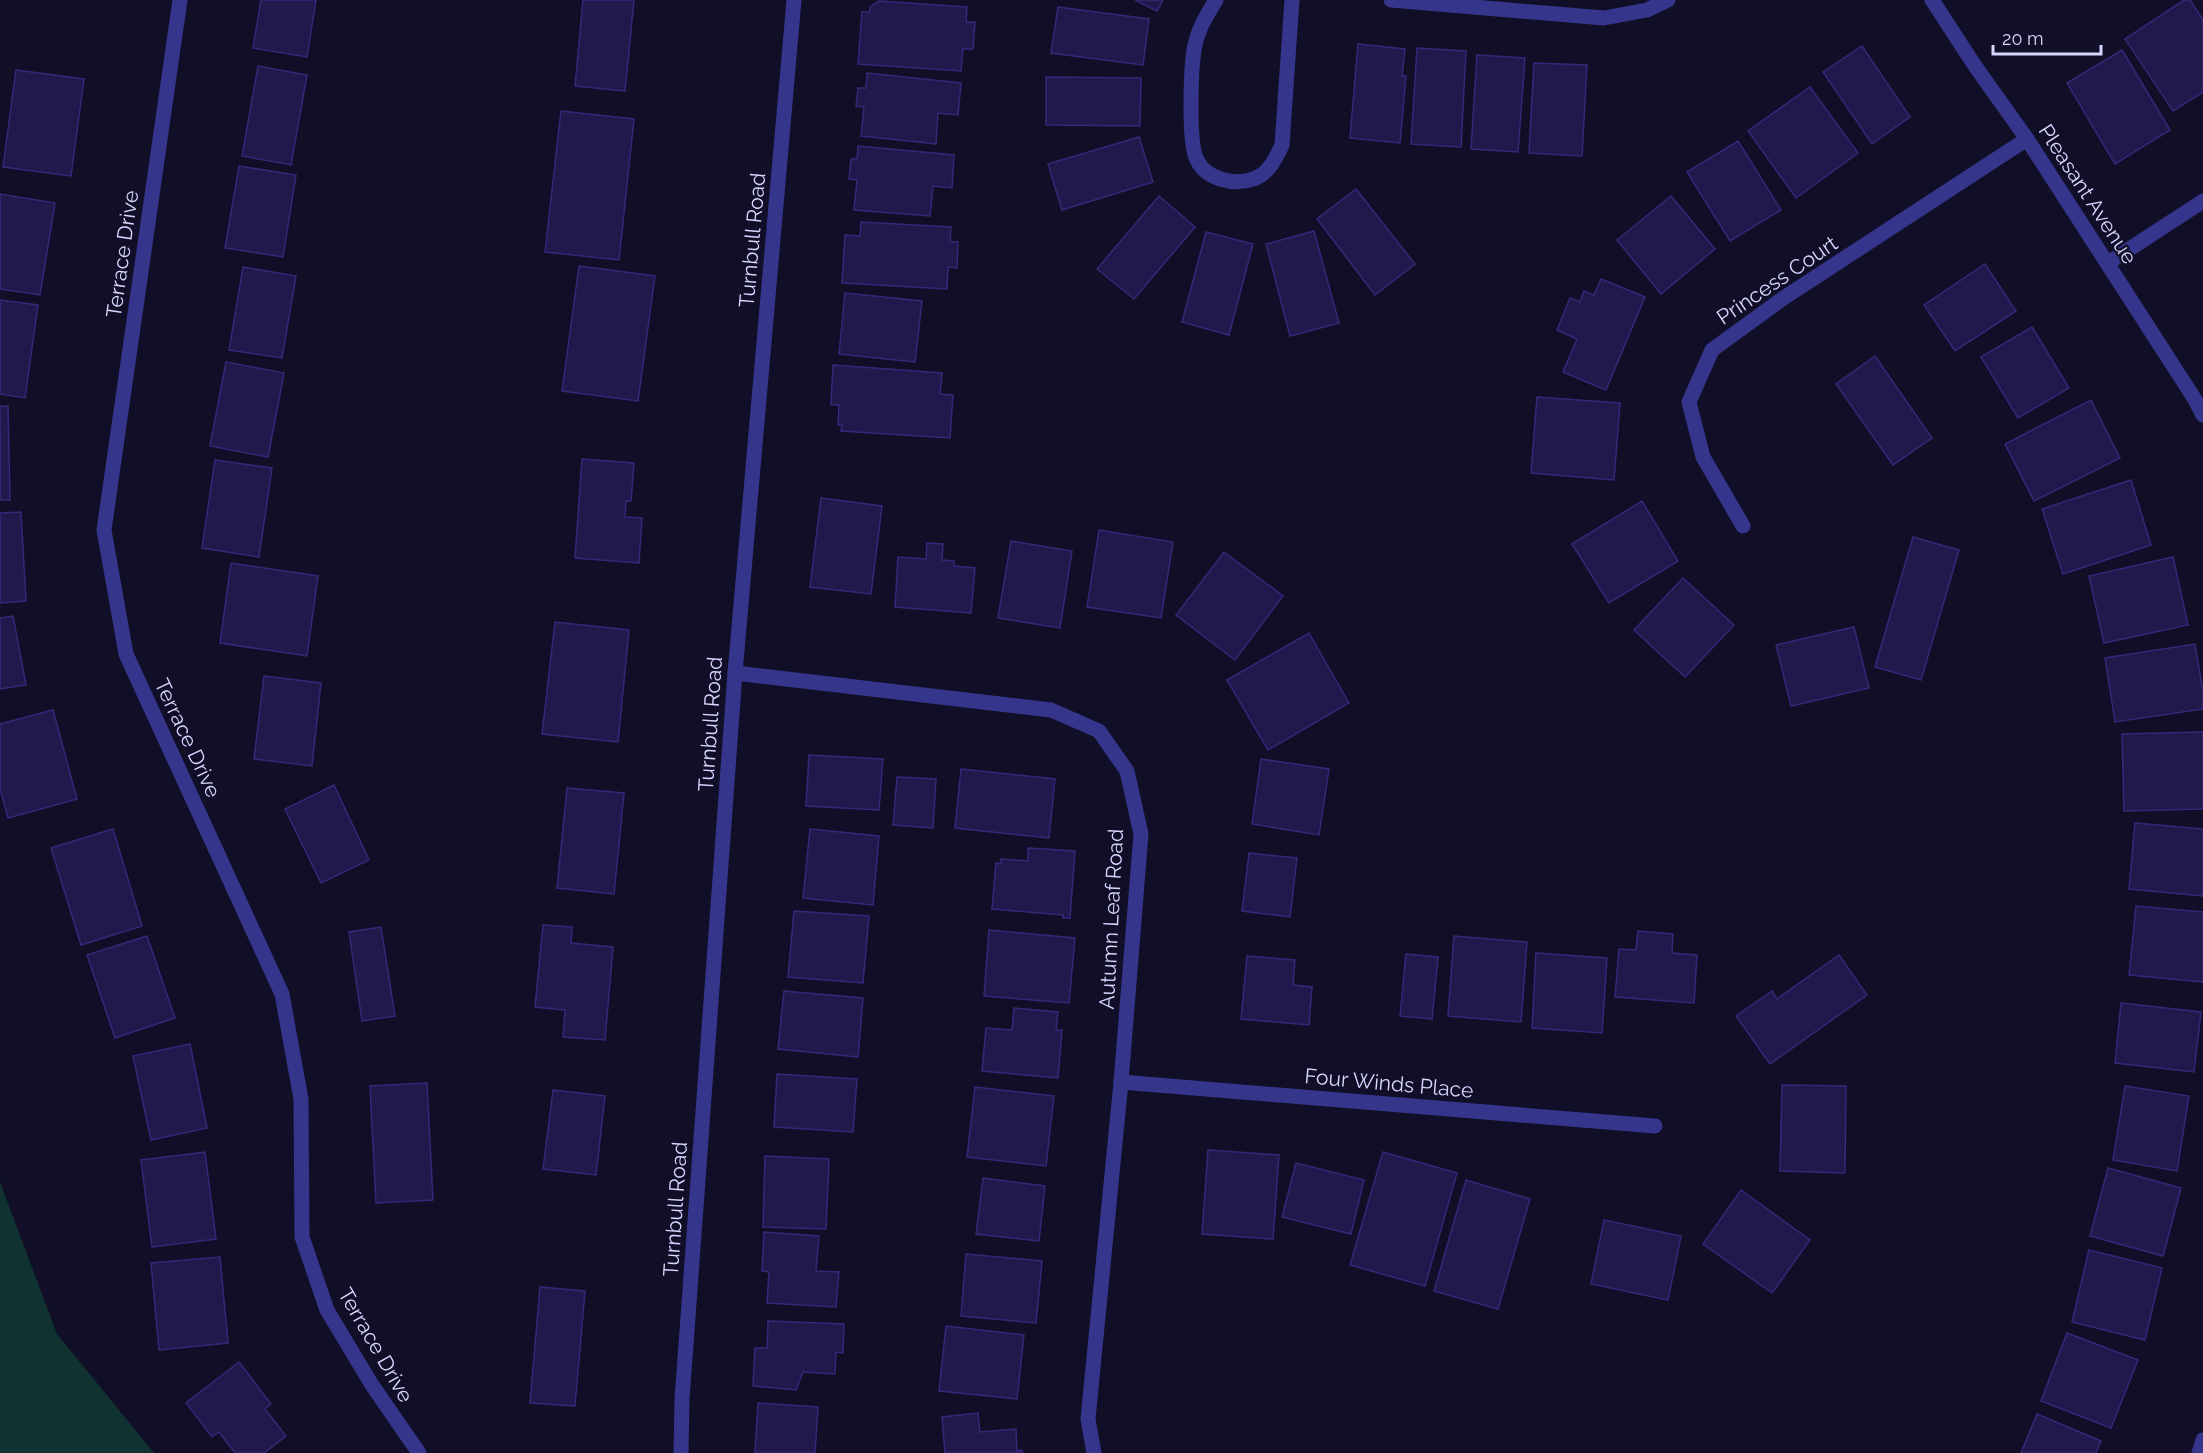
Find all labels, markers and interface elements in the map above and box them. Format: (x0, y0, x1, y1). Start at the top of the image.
scale bar (1993, 18, 2101, 56)
text: 20 m (2002, 28, 2044, 49)
street label: Pleasant Avenue (2033, 119, 2143, 269)
street label: Turnbull Road (734, 172, 770, 308)
street label: Terrace Drive (101, 189, 143, 319)
street label: Princess Court (1712, 230, 1842, 330)
street label: Turnbull Road (693, 656, 727, 792)
street label: Terrace Drive (150, 675, 226, 801)
street label: Autumn Leaf Road (1094, 828, 1128, 1010)
street label: Four Winds Place (1303, 1063, 1475, 1103)
street label: Turnbull Road (658, 1141, 692, 1277)
street label: Terrace Drive (333, 1283, 419, 1407)

